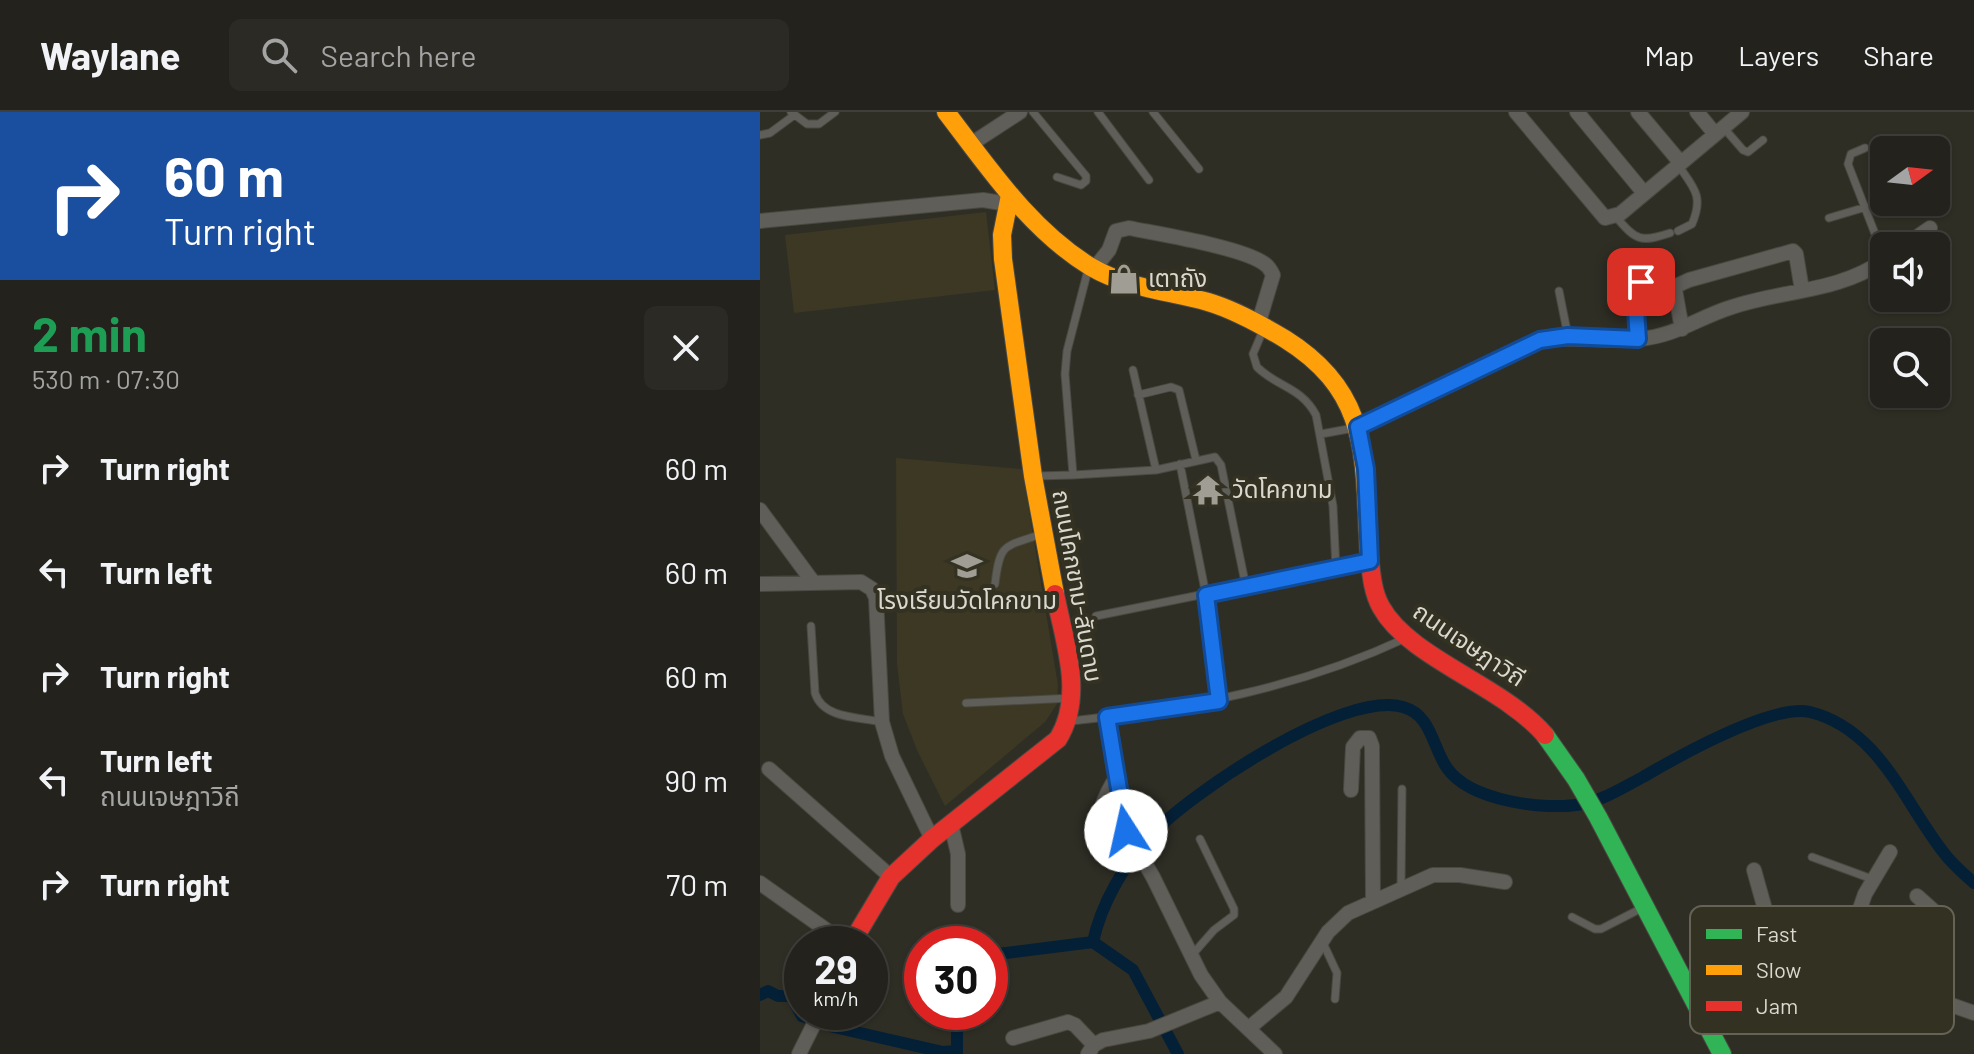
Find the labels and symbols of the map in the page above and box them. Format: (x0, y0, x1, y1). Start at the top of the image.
north arrow (1870, 136, 1950, 216)
pin (1607, 248, 1675, 316)
shop icon: เตาถัง (1107, 262, 1141, 296)
place label: เตาถัง (1148, 263, 1207, 292)
temple icon: วัดโคกขาม (1191, 473, 1225, 507)
place label: วัดโคกขาม (1232, 474, 1333, 503)
street label: ถนนโคกขาม-สันดาบ (1047, 487, 1110, 684)
school or university icon: โรงเรียนวัดโคกขาม (950, 549, 984, 583)
place label: โรงเรียนวัดโคกขาม (877, 585, 1057, 614)
street label: ถนนเจษฎาวิถี (1408, 596, 1531, 692)
position arrow (1084, 789, 1168, 873)
legend (1690, 906, 1954, 1034)
text: Fast (1756, 920, 1798, 946)
speed limit sign: 30 (904, 926, 1008, 1030)
text: Slow (1756, 956, 1801, 982)
text: Jam (1756, 992, 1798, 1018)

